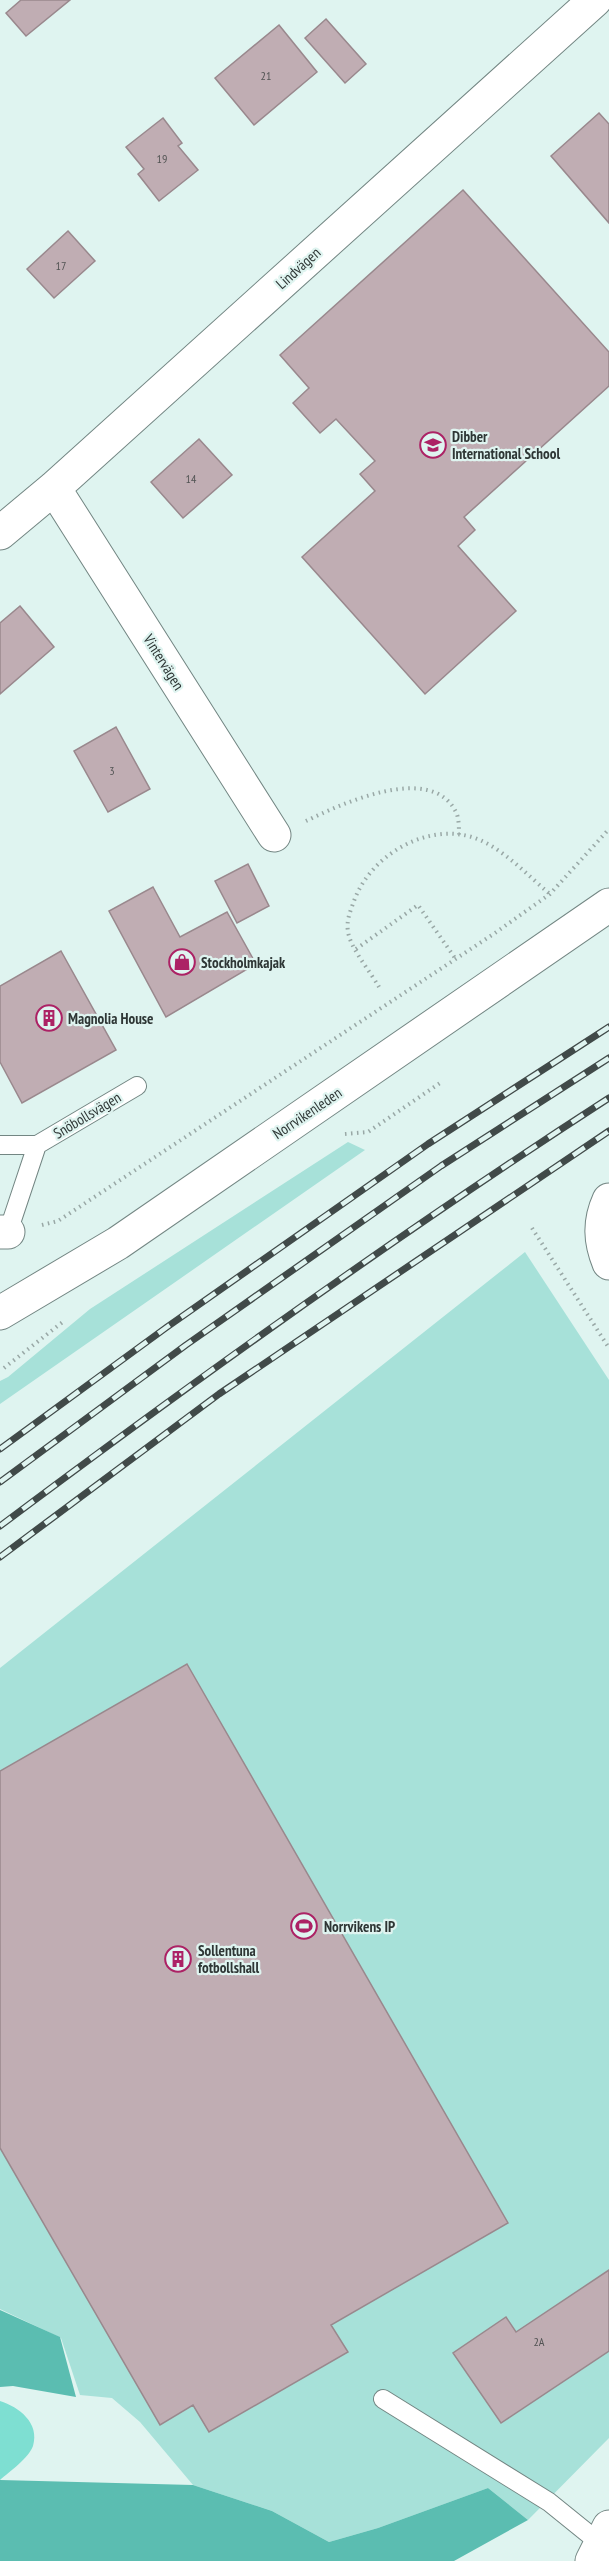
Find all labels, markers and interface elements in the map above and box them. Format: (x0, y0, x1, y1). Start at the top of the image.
house number: 21 (261, 68, 271, 83)
house number: 19 (157, 151, 167, 166)
street label: Lindvägen (272, 243, 324, 293)
house number: 17 (56, 258, 66, 273)
place label: Dibber International School (452, 427, 560, 463)
school or university icon: Dibber International School (418, 430, 448, 460)
house number: 14 (186, 471, 197, 486)
street label: Vintervägen (139, 630, 189, 693)
house number: 3 (109, 763, 115, 778)
shop icon: Stockholmkajak (167, 947, 197, 977)
place label: Stockholmkajak (201, 953, 286, 972)
building icon: Magnolia House (34, 1003, 64, 1033)
place label: Magnolia House (68, 1009, 154, 1028)
street label: Norrvikenleden (269, 1083, 345, 1143)
street label: Snöbollsvägen (50, 1087, 124, 1143)
sports icon: Norrvikens IP (289, 1911, 319, 1941)
place label: Norrvikens IP (324, 1917, 395, 1936)
place label: Sollentuna fotbollshall (198, 1941, 259, 1977)
building icon: Sollentuna fotbollshall (163, 1944, 193, 1974)
house number: 2A (533, 2334, 545, 2349)

